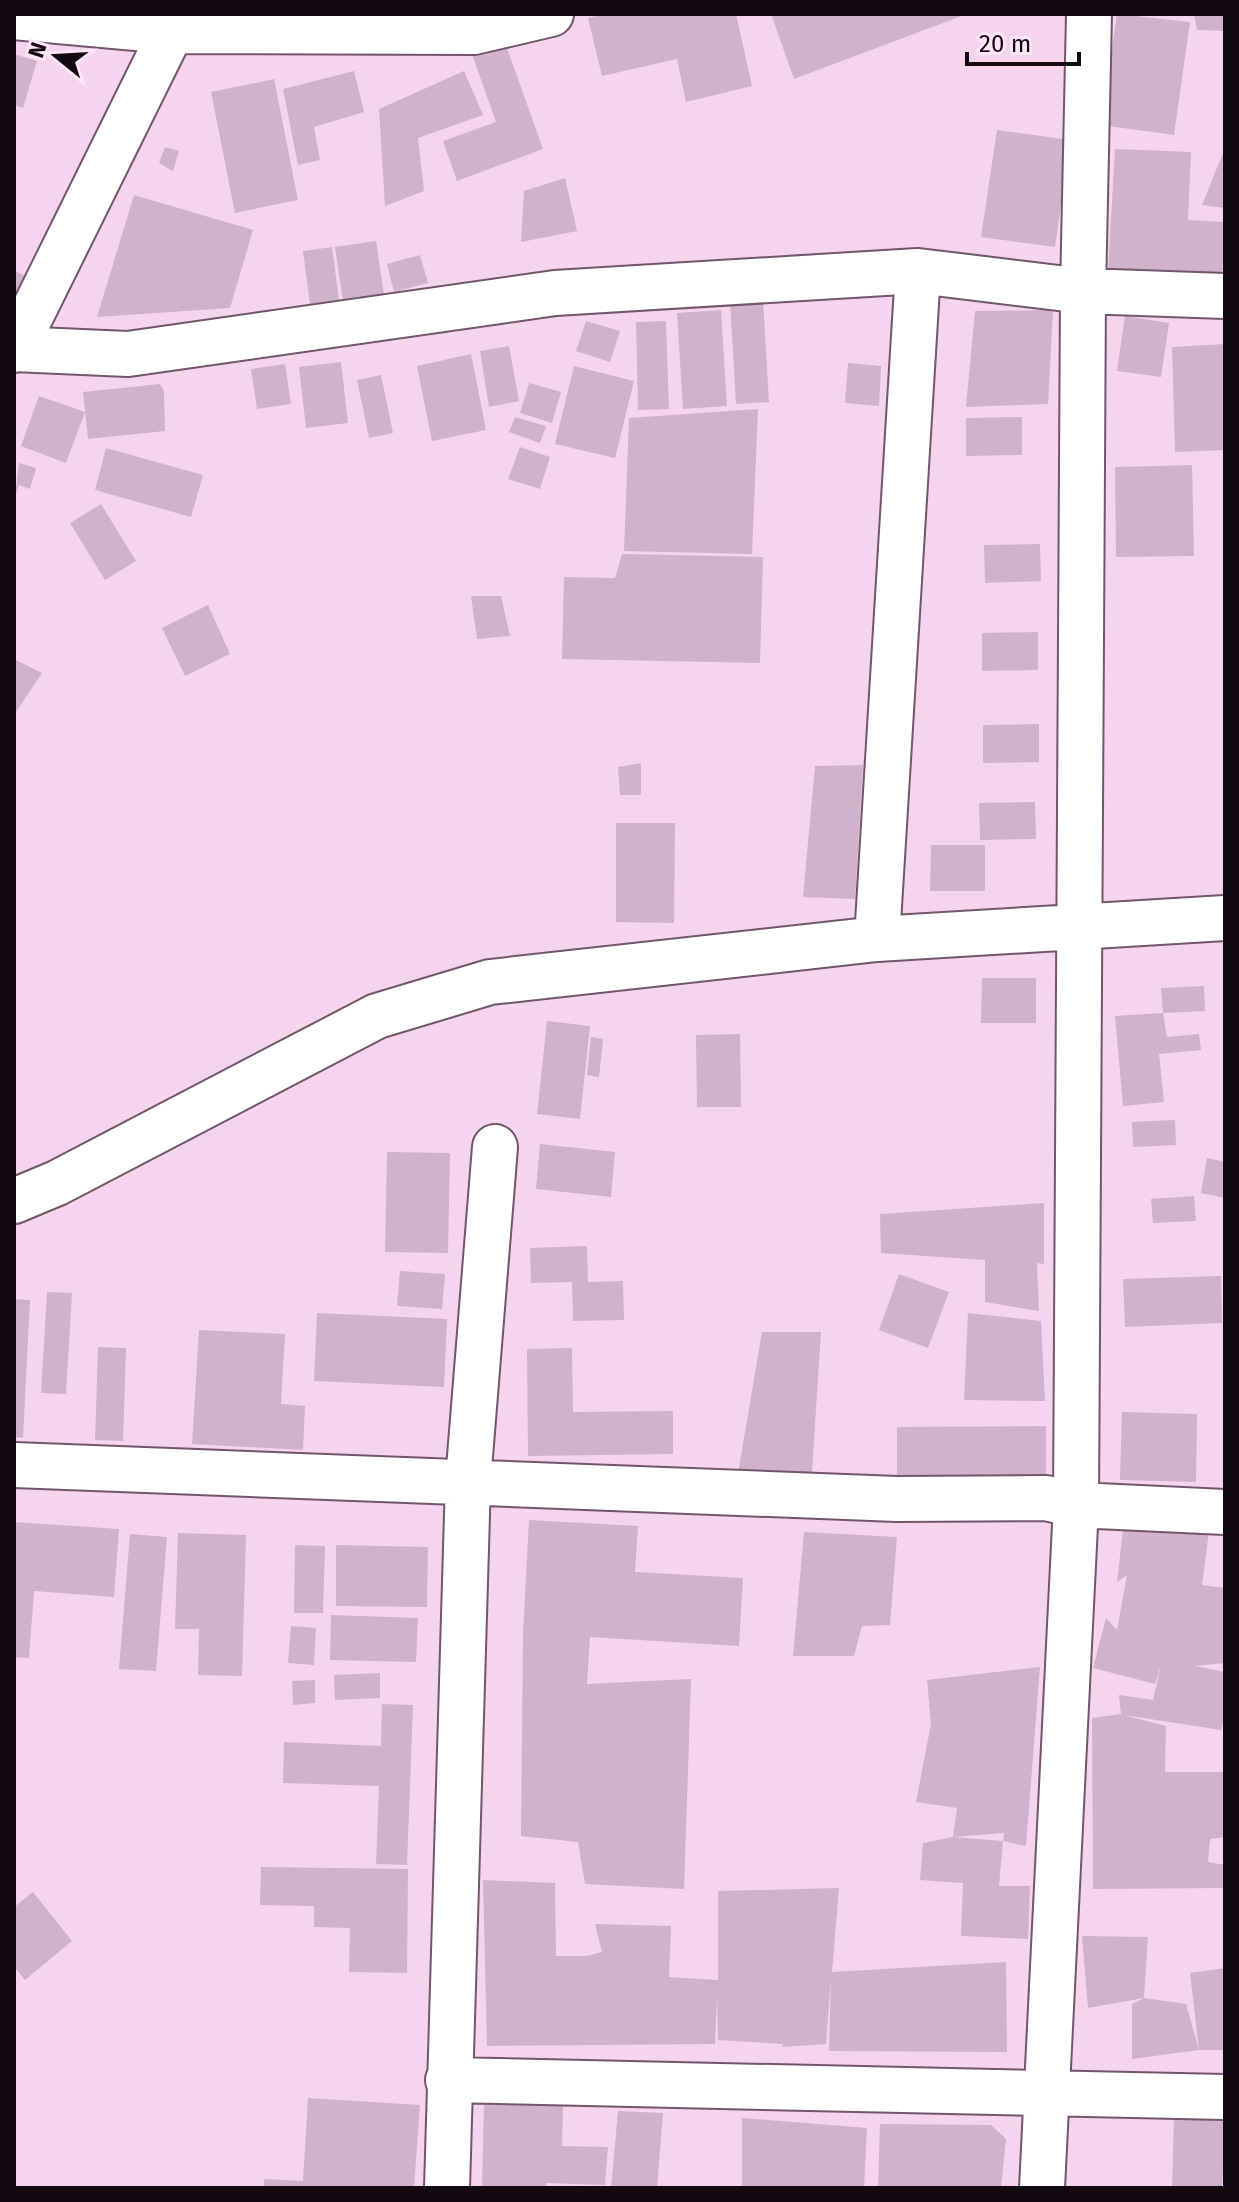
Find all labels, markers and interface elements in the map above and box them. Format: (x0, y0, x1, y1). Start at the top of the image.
north arrow (16, 16, 96, 96)
scale bar (967, 16, 1079, 66)
text: 20 m (979, 30, 1031, 58)
text: N (22, 39, 53, 61)

